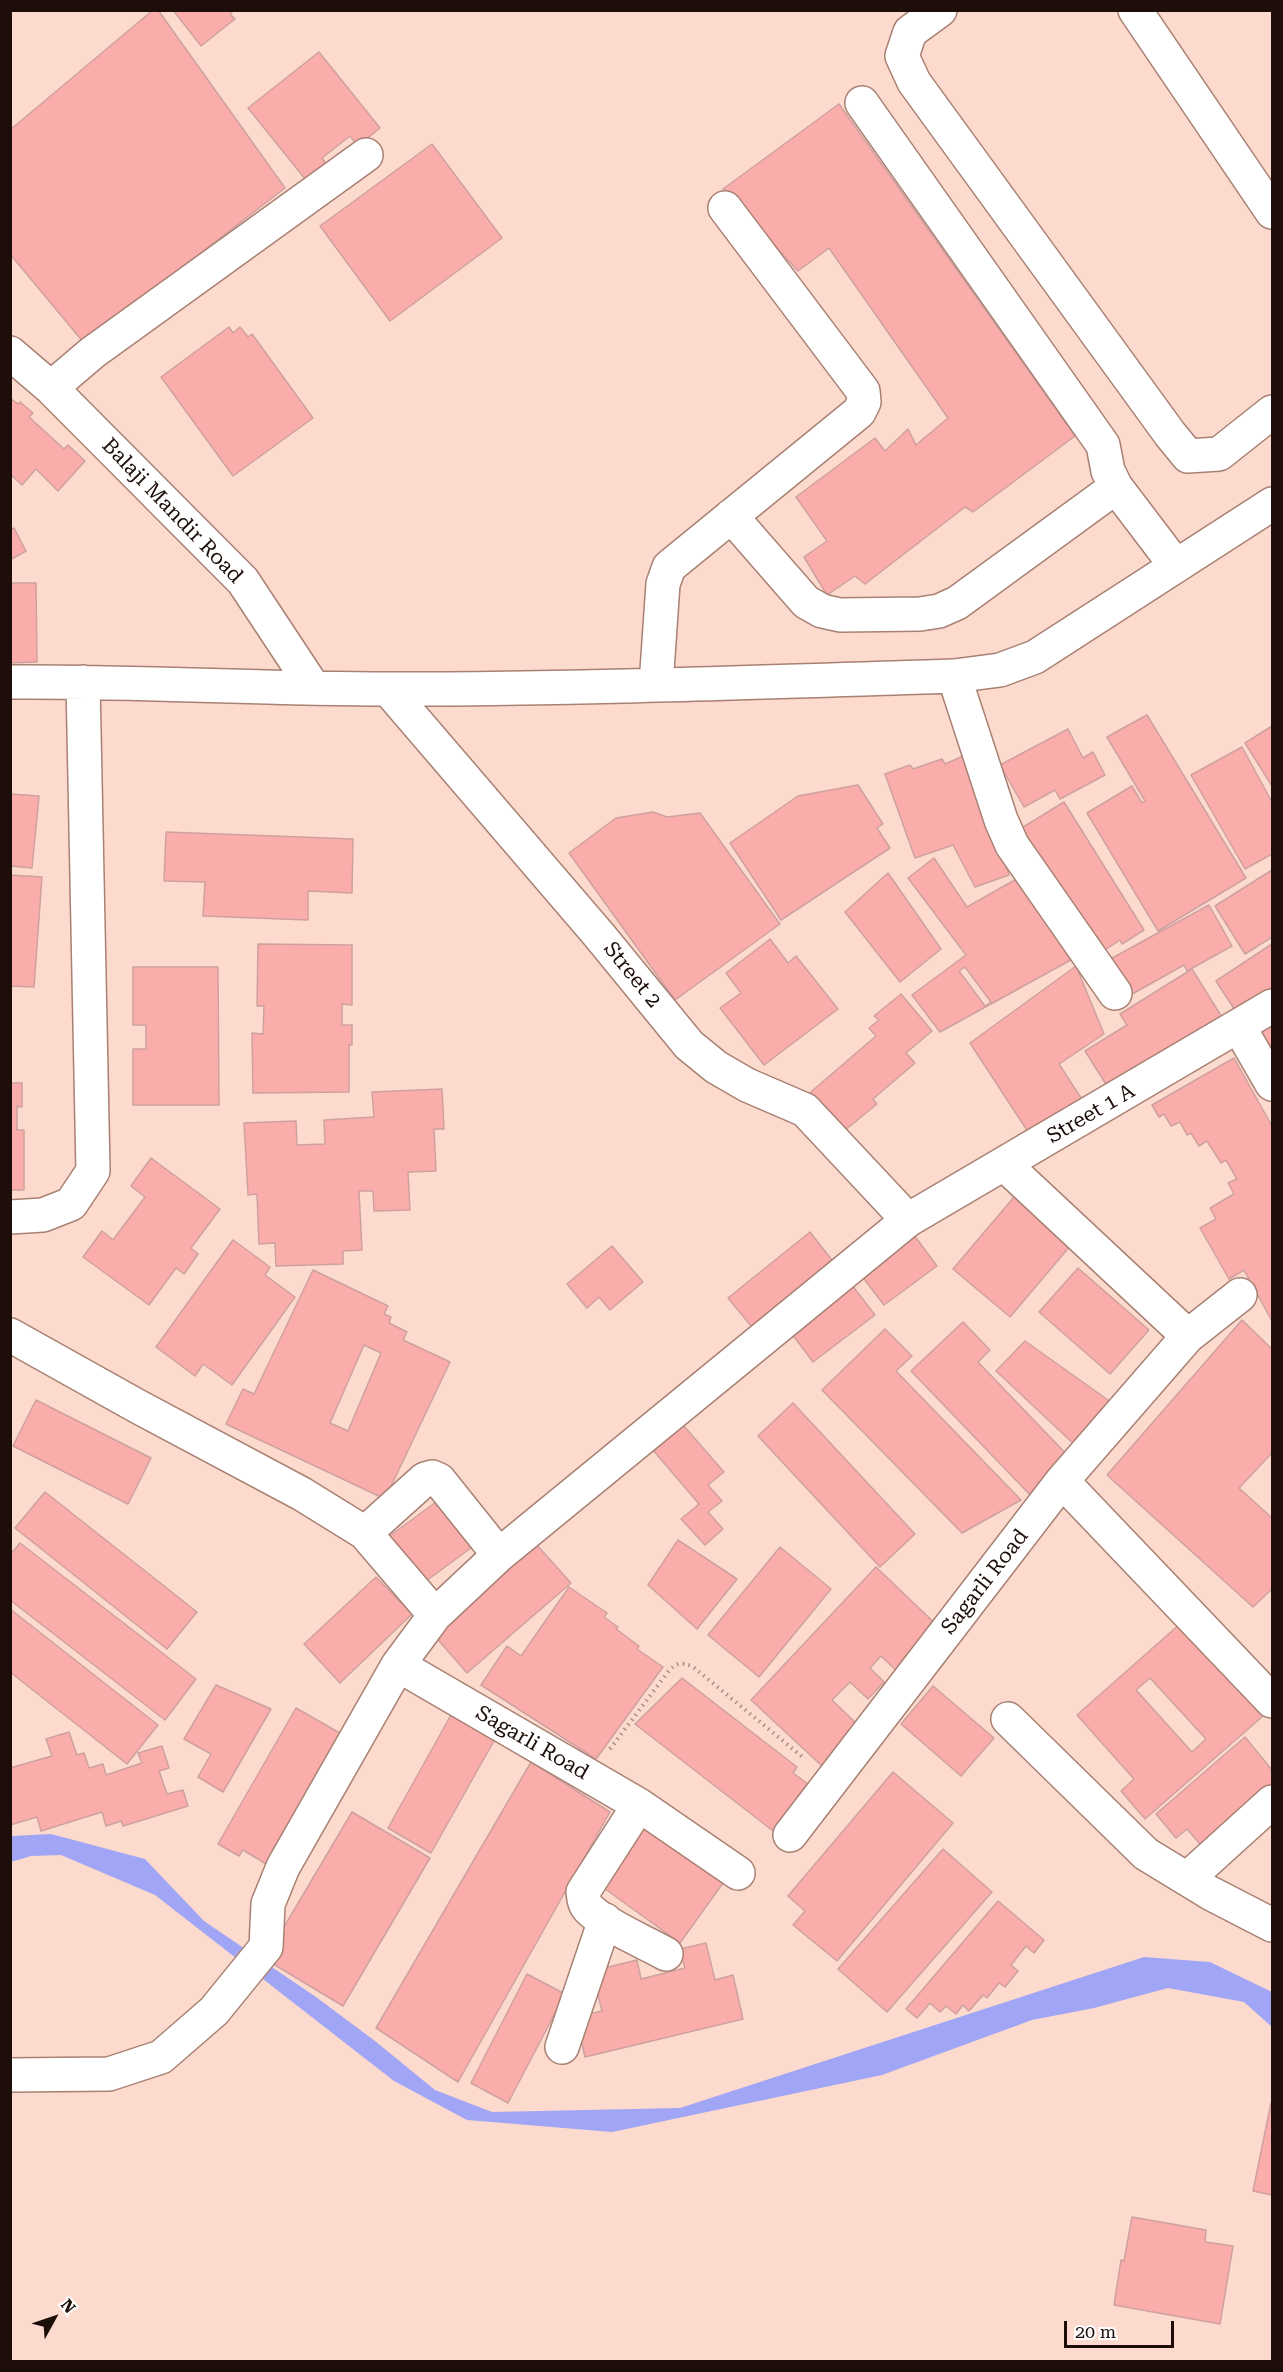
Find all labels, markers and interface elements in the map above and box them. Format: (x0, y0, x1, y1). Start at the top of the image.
street label: Balaji Mandir Road (96, 433, 248, 589)
street label: Street 2 (598, 937, 666, 1013)
street label: Street 1 A (1043, 1079, 1139, 1149)
street label: Sagarli Road (936, 1524, 1034, 1640)
street label: Sagarli Road (471, 1701, 593, 1785)
north arrow (24, 2288, 84, 2348)
text: N (57, 2295, 79, 2317)
scale bar (1067, 2309, 1176, 2347)
text: 20 m (1075, 2321, 1116, 2342)

